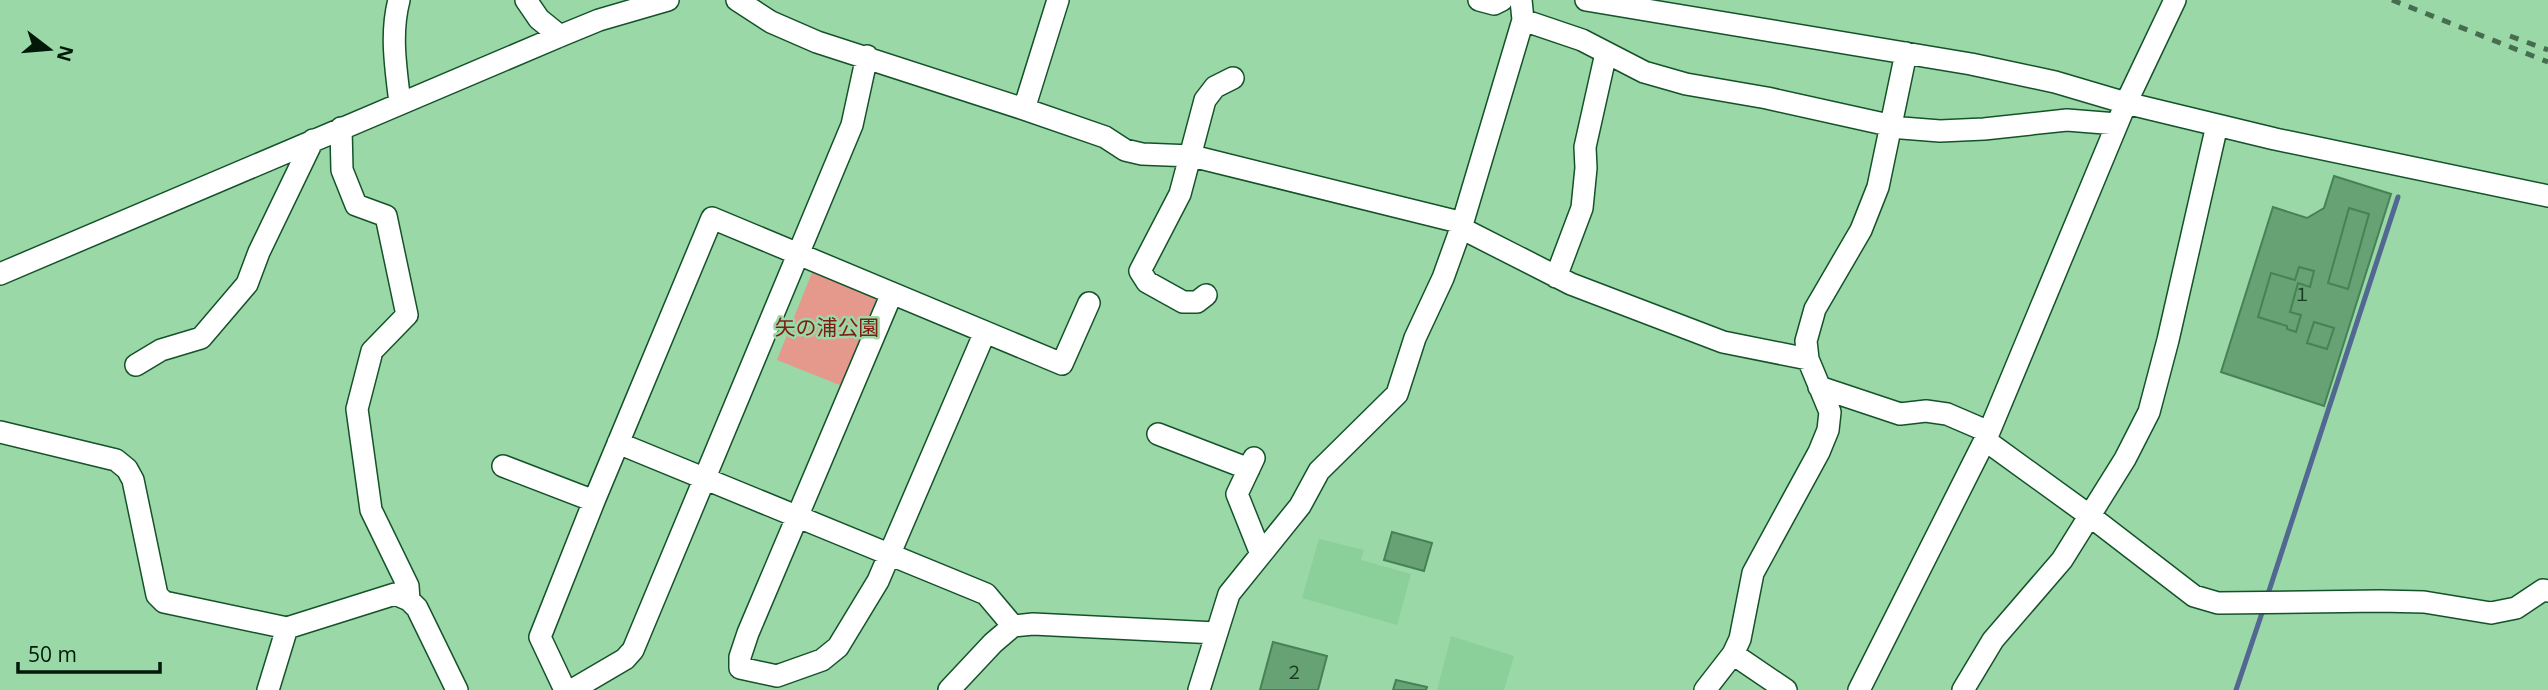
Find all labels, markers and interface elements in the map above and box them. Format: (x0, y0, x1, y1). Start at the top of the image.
north arrow (14, 14, 84, 84)
text: N (51, 43, 80, 65)
house number: １ (2293, 282, 2311, 306)
park label: 矢の浦公園 (775, 313, 880, 341)
scale bar (18, 630, 159, 674)
text: 50 m (28, 640, 77, 668)
house number: ２ (1285, 660, 1303, 684)

